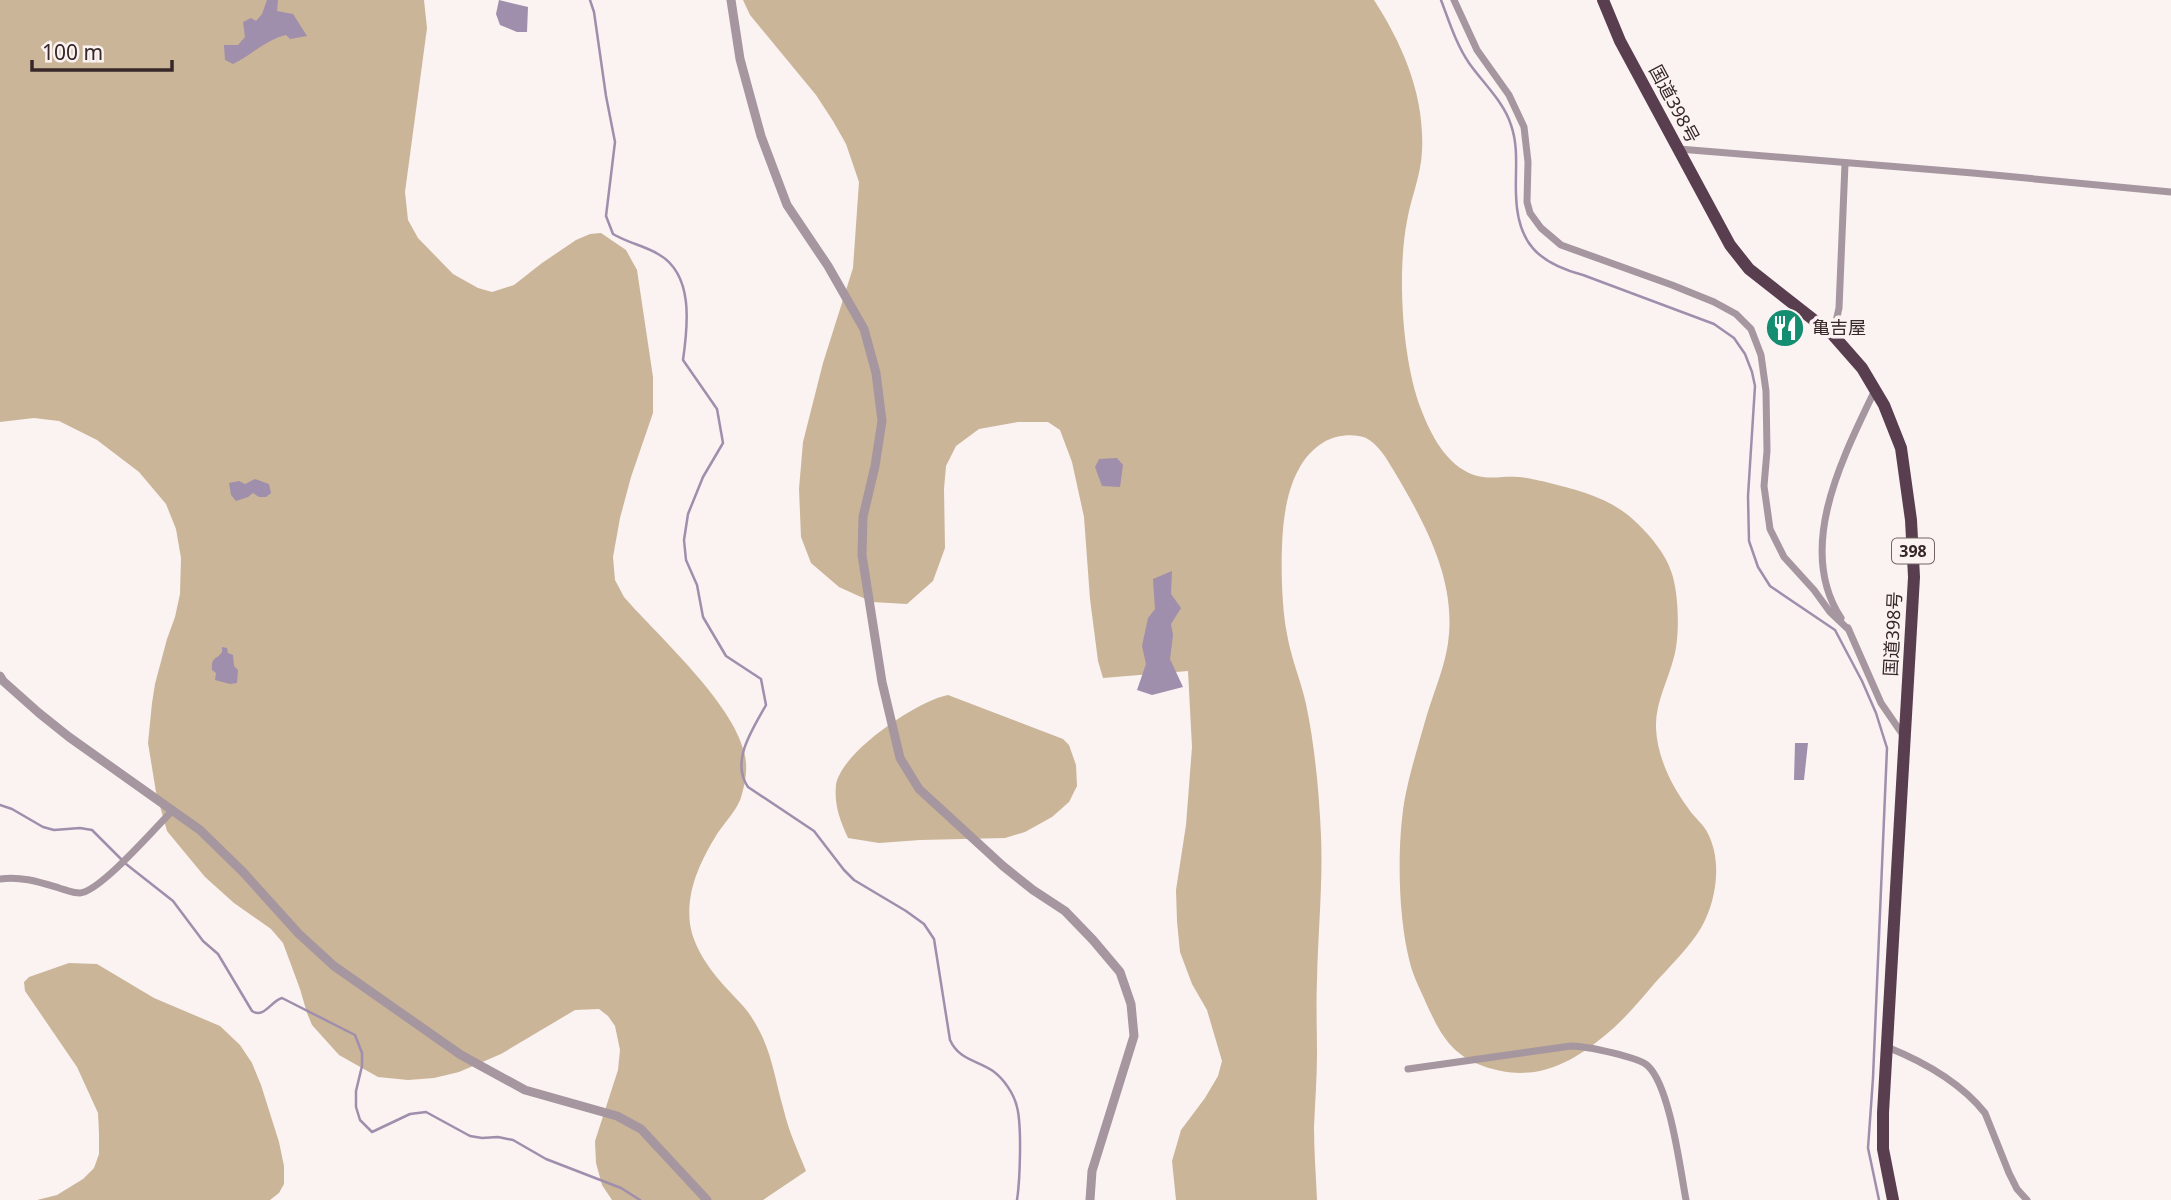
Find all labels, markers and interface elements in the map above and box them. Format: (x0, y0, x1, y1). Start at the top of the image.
scale bar (32, 28, 172, 72)
text: 100 m (42, 38, 103, 66)
street label: 国道398号 (1644, 60, 1705, 147)
restaurant icon: 亀吉屋 (1764, 307, 1806, 349)
place label: 亀吉屋 (1812, 315, 1866, 339)
road number: 398 (1892, 538, 1934, 564)
street label: 国道398号 (1878, 591, 1906, 677)

